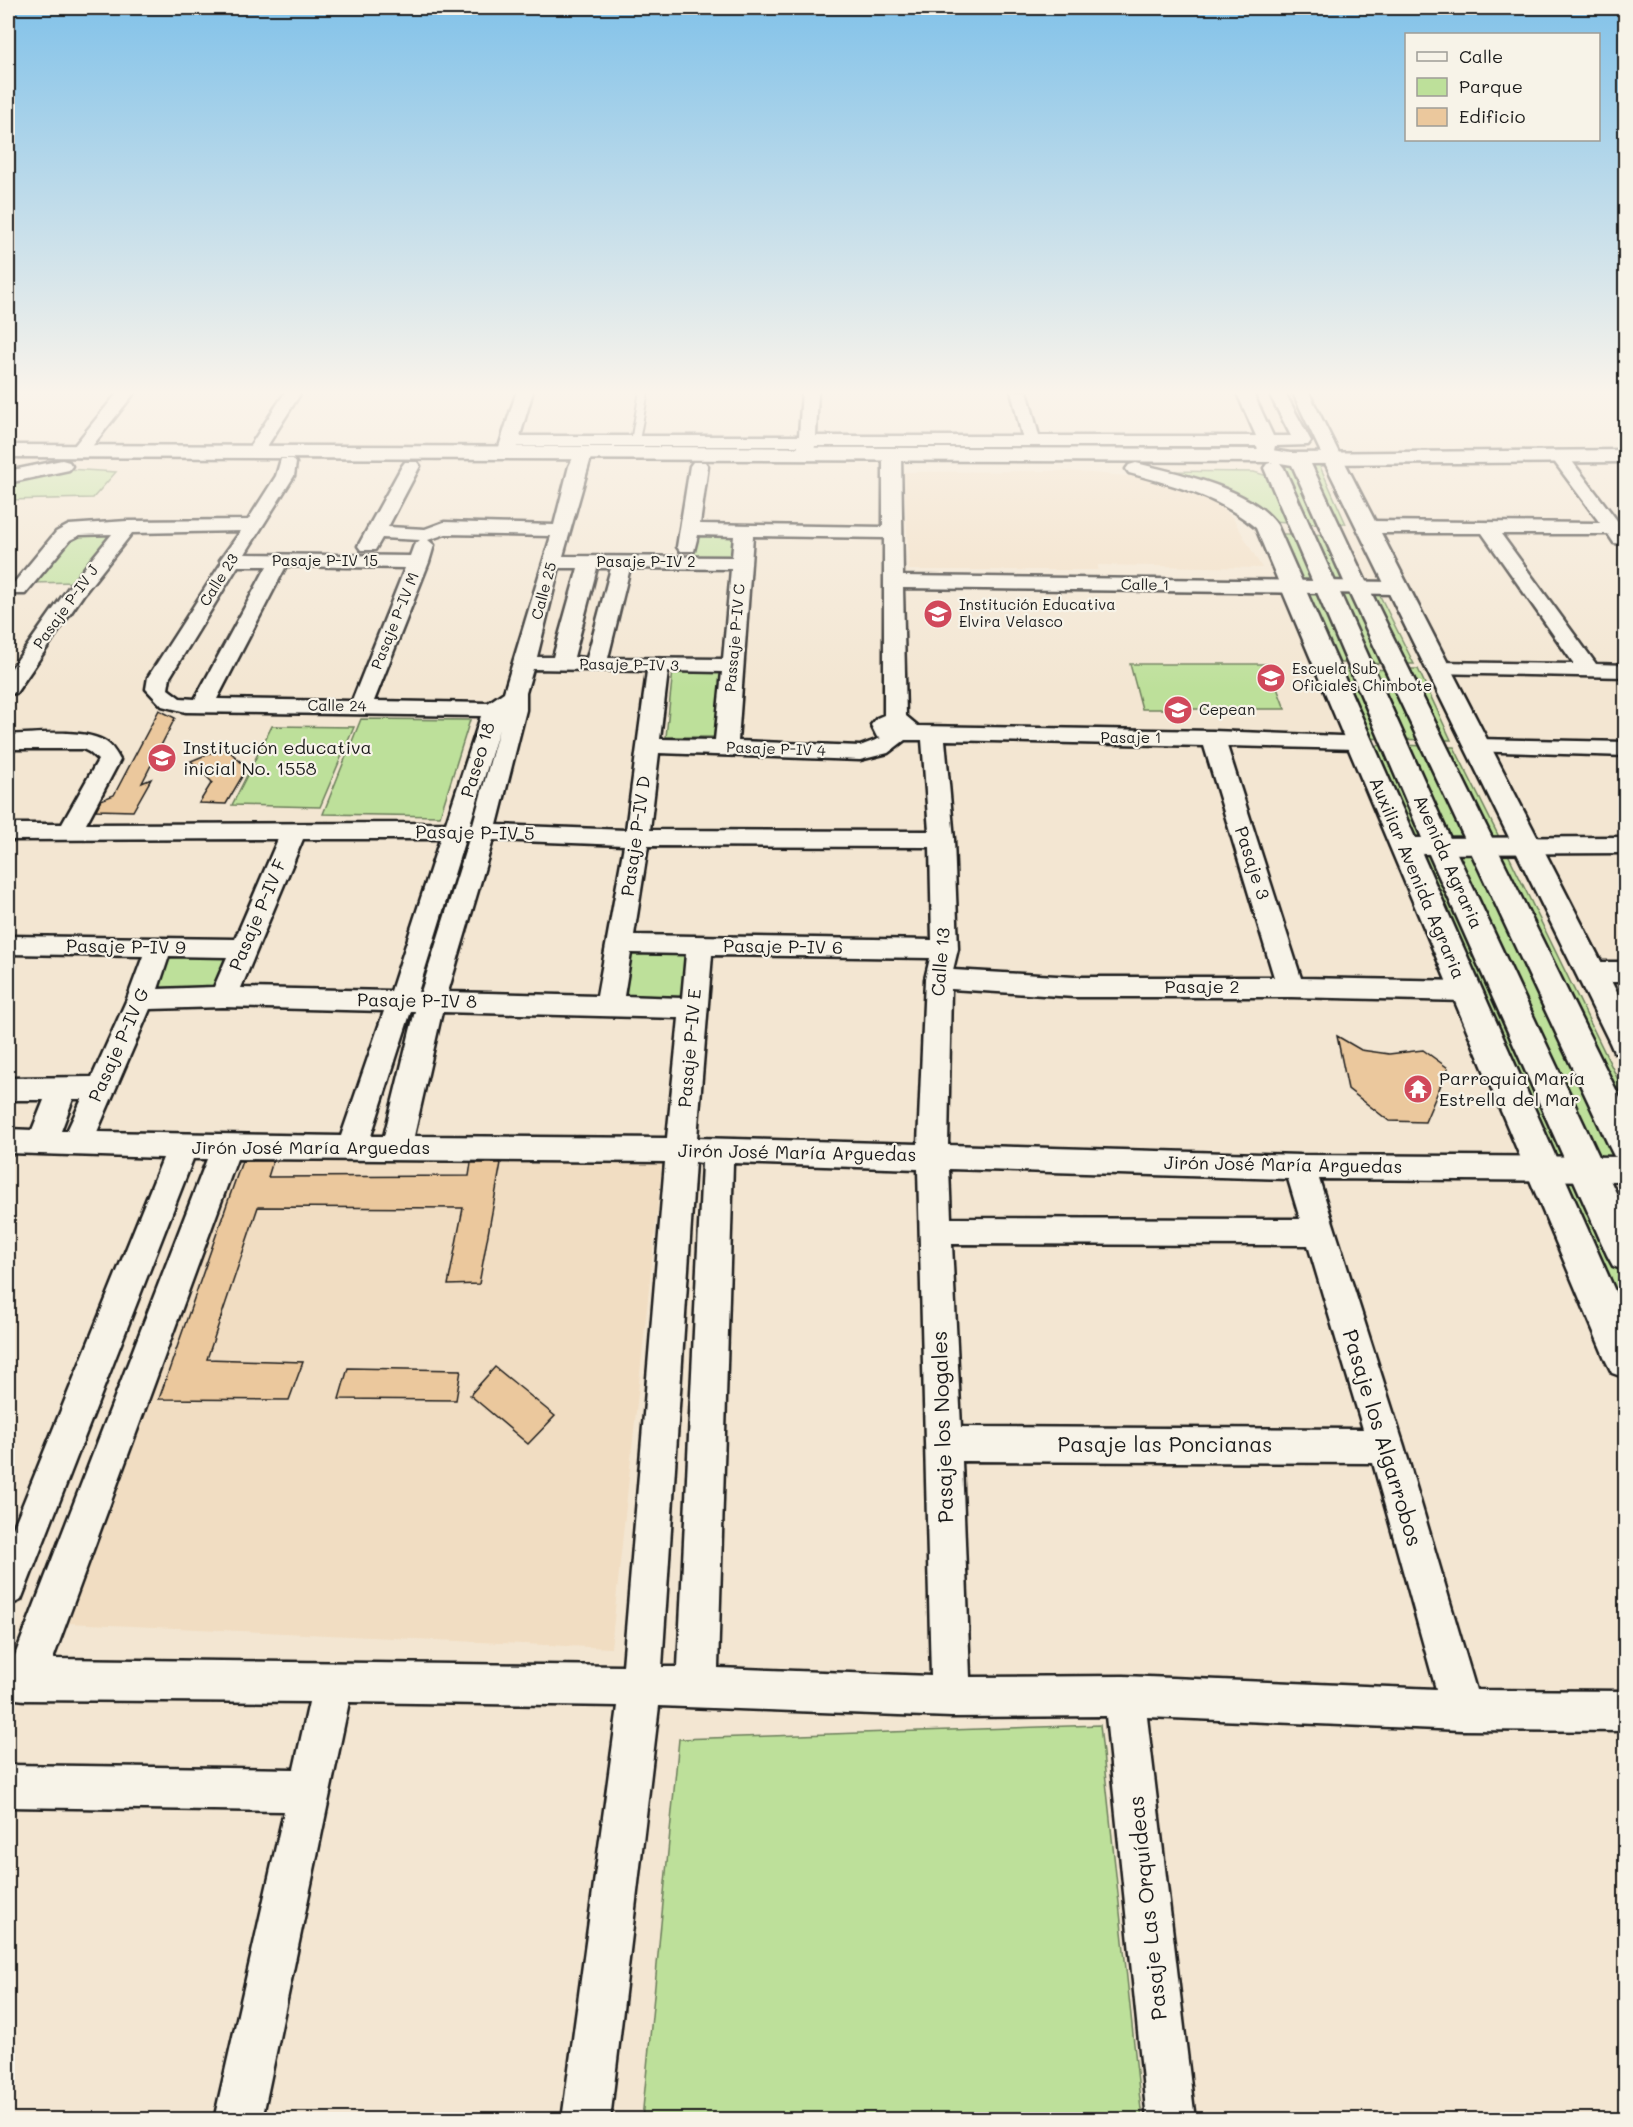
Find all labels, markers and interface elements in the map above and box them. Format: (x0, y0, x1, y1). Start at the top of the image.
legend (1405, 33, 1600, 141)
text: Calle (1459, 44, 1503, 68)
text: Parque (1459, 74, 1523, 98)
text: Edificio (1459, 104, 1526, 128)
street label: Calle 23 (194, 549, 242, 610)
street label: Pasaje P-IV 15 (272, 550, 378, 570)
street label: Pasaje P-IV 2 (596, 551, 696, 571)
street label: Pasaje P-IV J (28, 560, 103, 652)
street label: Calle 25 (526, 560, 560, 622)
street label: Pasaje P-IV M (366, 569, 423, 672)
street label: Calle 1 (1121, 574, 1169, 594)
street label: Passaje P-IV C (719, 583, 749, 693)
place label: Institución Educativa Elvira Velasco (959, 594, 1116, 631)
school or university icon: Institución Educativa Elvira Velasco (922, 598, 954, 630)
street label: Pasaje P-IV 3 (579, 653, 679, 675)
place label: Escuela Sub Oficiales Chimbote (1292, 658, 1432, 695)
school or university icon: Escuela Sub Oficiales Chimbote (1255, 662, 1287, 694)
street label: Calle 24 (307, 694, 367, 716)
school or university icon: Cepean (1162, 694, 1194, 726)
place label: Cepean (1199, 699, 1255, 719)
street label: Paseo 18 (454, 719, 500, 800)
street label: Pasaje 1 (1101, 727, 1161, 747)
place label: Institución educativa inicial No. 1558 (183, 735, 372, 780)
street label: Pasaje P-IV 4 (726, 736, 826, 760)
school or university icon: Institución educativa inicial No. 1558 (146, 742, 178, 774)
street label: Auxiliar Avenida Agraria (1364, 773, 1471, 982)
street label: Pasaje P-IV D (615, 774, 655, 898)
street label: Avenida Agraria (1409, 791, 1489, 932)
street label: Pasaje P-IV 5 (415, 819, 535, 845)
street label: Pasaje 3 (1230, 823, 1276, 902)
street label: Pasaje P-IV F (223, 855, 291, 974)
street label: Calle 13 (925, 927, 955, 997)
street label: Pasaje P-IV 9 (66, 933, 186, 959)
street label: Pasaje P-IV 6 (723, 933, 843, 959)
street label: Pasaje 2 (1164, 974, 1240, 998)
street label: Pasaje P-IV G (82, 984, 154, 1105)
street label: Pasaje P-IV 8 (357, 987, 477, 1013)
street label: Pasaje P-IV E (672, 987, 706, 1108)
place label: Parroquia María Estrella del Mar (1439, 1066, 1585, 1111)
temple icon: Parroquia María Estrella del Mar (1402, 1073, 1434, 1105)
street label: Jirón José María Arguedas (192, 1135, 430, 1159)
street label: Jirón José María Arguedas (678, 1138, 916, 1166)
street label: Jirón José María Arguedas (1164, 1150, 1402, 1178)
street label: Pasaje los Algarrobos (1338, 1326, 1429, 1549)
street label: Pasaje los Nogales (925, 1330, 958, 1524)
street label: Pasaje las Poncianas (1058, 1430, 1272, 1457)
street label: Pasaje Las Orquídeas (1121, 1795, 1172, 2022)

